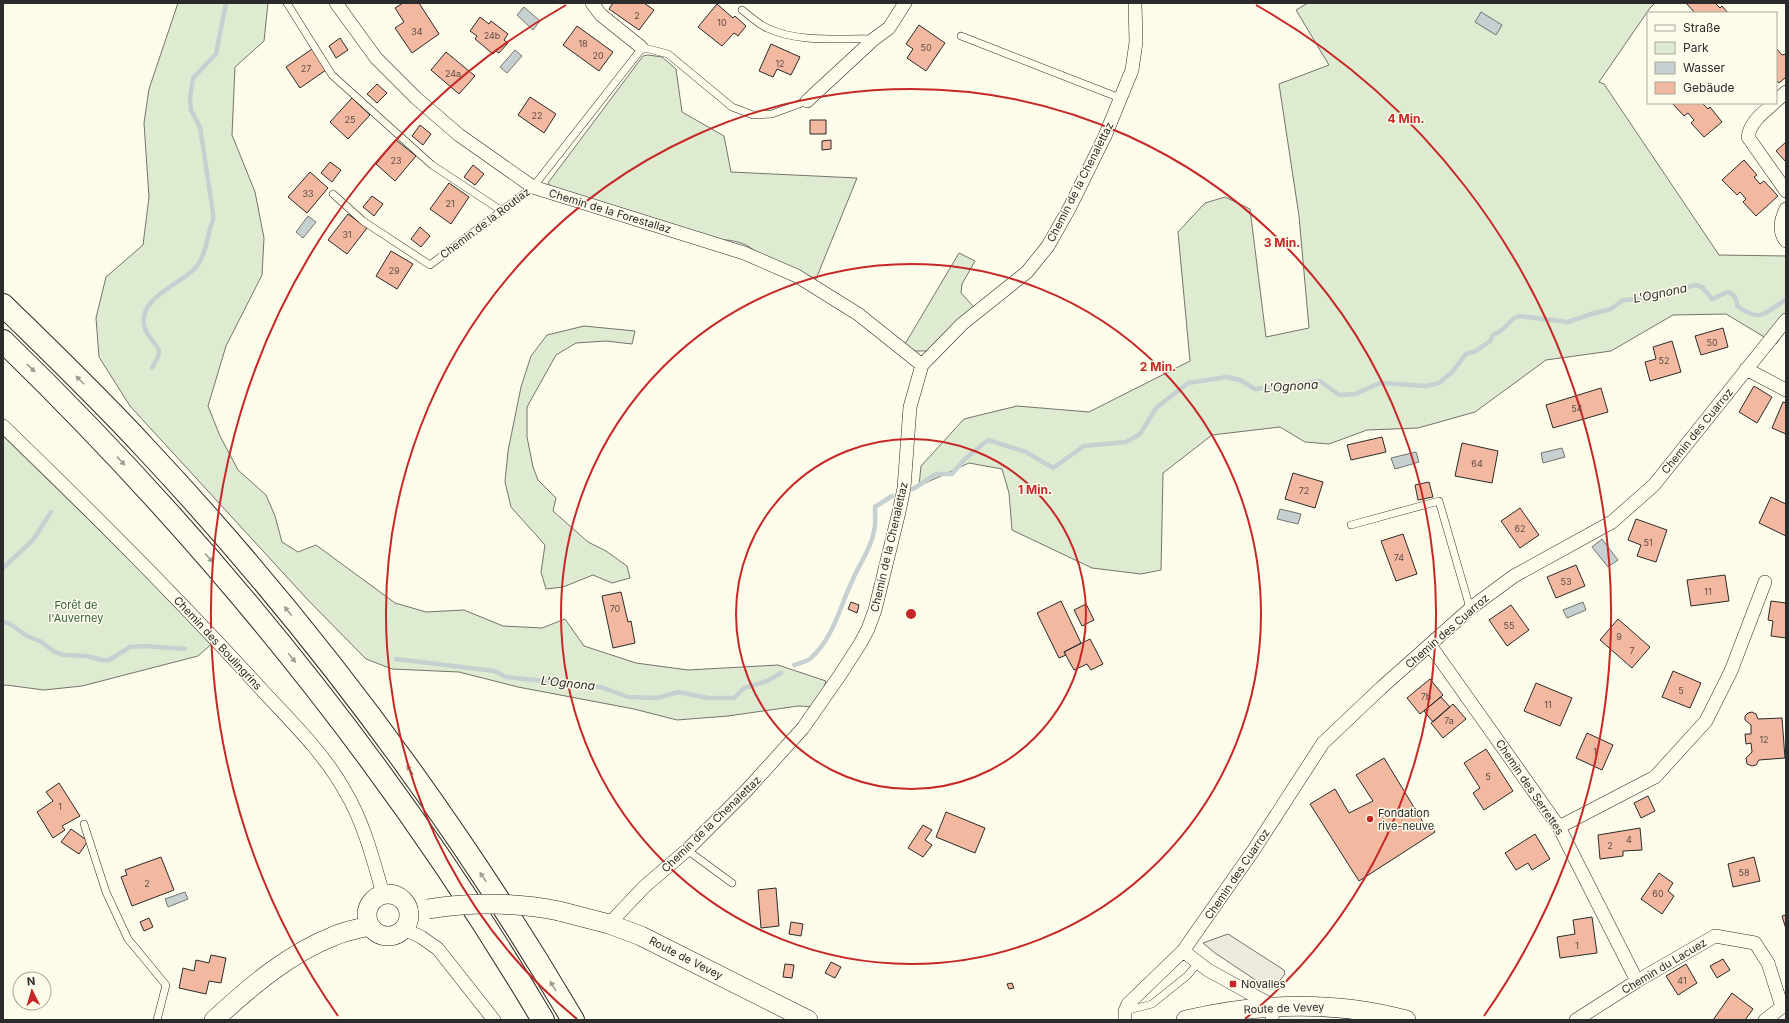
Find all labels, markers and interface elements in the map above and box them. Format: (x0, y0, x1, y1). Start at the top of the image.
house number: 2 (634, 10, 640, 21)
legend (1647, 12, 1777, 104)
house number: 10 (717, 17, 727, 28)
text: Straße (1683, 20, 1720, 35)
house number: 34 (411, 26, 423, 37)
house number: 24b (484, 30, 501, 41)
house number: 18 (578, 38, 588, 49)
text: Park (1683, 40, 1709, 55)
house number: 50 (920, 42, 932, 53)
house number: 20 (592, 50, 604, 61)
house number: 12 (775, 58, 785, 69)
text: Wasser (1683, 60, 1726, 75)
house number: 27 (301, 63, 311, 74)
house number: 24a (445, 68, 461, 79)
text: Gebäude (1683, 80, 1735, 95)
house number: 22 (532, 110, 542, 121)
text: 4 Min. (1388, 111, 1424, 126)
house number: 25 (345, 114, 355, 125)
street label: Chemin de la Chenalettaz (1044, 120, 1116, 244)
house number: 23 (390, 155, 402, 166)
street label: Chemin de la Routiaz (437, 184, 533, 262)
street label: Chemin de la Forestallaz (547, 186, 673, 236)
house number: 33 (302, 188, 314, 199)
house number: 21 (445, 198, 455, 209)
house number: 31 (342, 229, 352, 240)
text: 3 Min. (1264, 235, 1300, 250)
house number: 29 (388, 265, 400, 276)
water label: L'Ognona (1632, 280, 1688, 306)
house number: 50 (1706, 337, 1718, 348)
house number: 52 (1659, 355, 1669, 366)
text: 2 Min. (1140, 359, 1176, 374)
one-way arrow (26, 363, 36, 373)
one-way arrow (75, 375, 85, 385)
water label: L'Ognona (1263, 377, 1319, 395)
street label: Chemin des Cuarroz (1658, 385, 1736, 477)
house number: 54 (1571, 403, 1583, 414)
one-way arrow (117, 456, 126, 466)
house number: 64 (1471, 458, 1483, 469)
street label: Chemin de la Chenalettaz (867, 481, 911, 613)
text: 1 Min. (1018, 482, 1052, 497)
house number: 72 (1299, 485, 1309, 496)
house number: 62 (1514, 523, 1526, 534)
house number: 51 (1643, 537, 1653, 548)
one-way arrow (204, 552, 213, 563)
house number: 74 (1394, 552, 1404, 563)
house number: 53 (1560, 576, 1572, 587)
house number: 11 (1704, 586, 1712, 597)
street label: Chemin des Cuarroz (1402, 591, 1492, 671)
street label: Chemin des Boulingrins (171, 593, 265, 693)
park label: Forêt de l'Auverney (49, 598, 103, 625)
house number: 70 (610, 603, 621, 614)
one-way arrow (284, 606, 292, 617)
centre of rings (904, 607, 918, 621)
house number: 55 (1504, 620, 1514, 631)
house number: 9 (1616, 631, 1622, 642)
house number: 7 (1629, 645, 1635, 656)
one-way arrow (288, 652, 296, 663)
water label: L'Ognona (540, 673, 596, 693)
house number: 5 (1678, 685, 1684, 696)
house number: 7b (1421, 691, 1432, 702)
house number: 11 (1544, 699, 1552, 710)
house number: 7a (1444, 715, 1454, 726)
house number: 12 (1759, 734, 1769, 745)
street label: Chemin des Serrettes (1493, 737, 1567, 838)
house number: 1 (1593, 746, 1597, 757)
one-way arrow (406, 764, 414, 775)
house number: 5 (1485, 771, 1491, 782)
street label: Chemin de la Chenalettaz (658, 773, 764, 875)
house number: 1 (58, 801, 62, 812)
place label: Fondation rive-neuve (1378, 806, 1434, 833)
marker: Fondation rive-neuve (1365, 814, 1375, 824)
street label: Chemin des Cuarroz (1201, 826, 1273, 922)
house number: 4 (1626, 834, 1632, 845)
house number: 2 (1607, 840, 1613, 851)
house number: 58 (1738, 867, 1750, 878)
one-way arrow (480, 871, 487, 883)
house number: 2 (144, 878, 150, 889)
house number: 60 (1652, 888, 1664, 899)
street label: Route de Vevey (647, 933, 725, 983)
street label: Chemin du Lacuez (1619, 935, 1709, 997)
house number: 1 (1575, 940, 1579, 951)
north arrow (12, 971, 52, 1011)
text: N (26, 974, 36, 988)
house number: 41 (1677, 975, 1687, 986)
place label: Novalles (1241, 977, 1286, 991)
marker: Novalles (1228, 979, 1238, 989)
one-way arrow (550, 981, 557, 992)
street label: Route de Vevey (1243, 1000, 1325, 1016)

